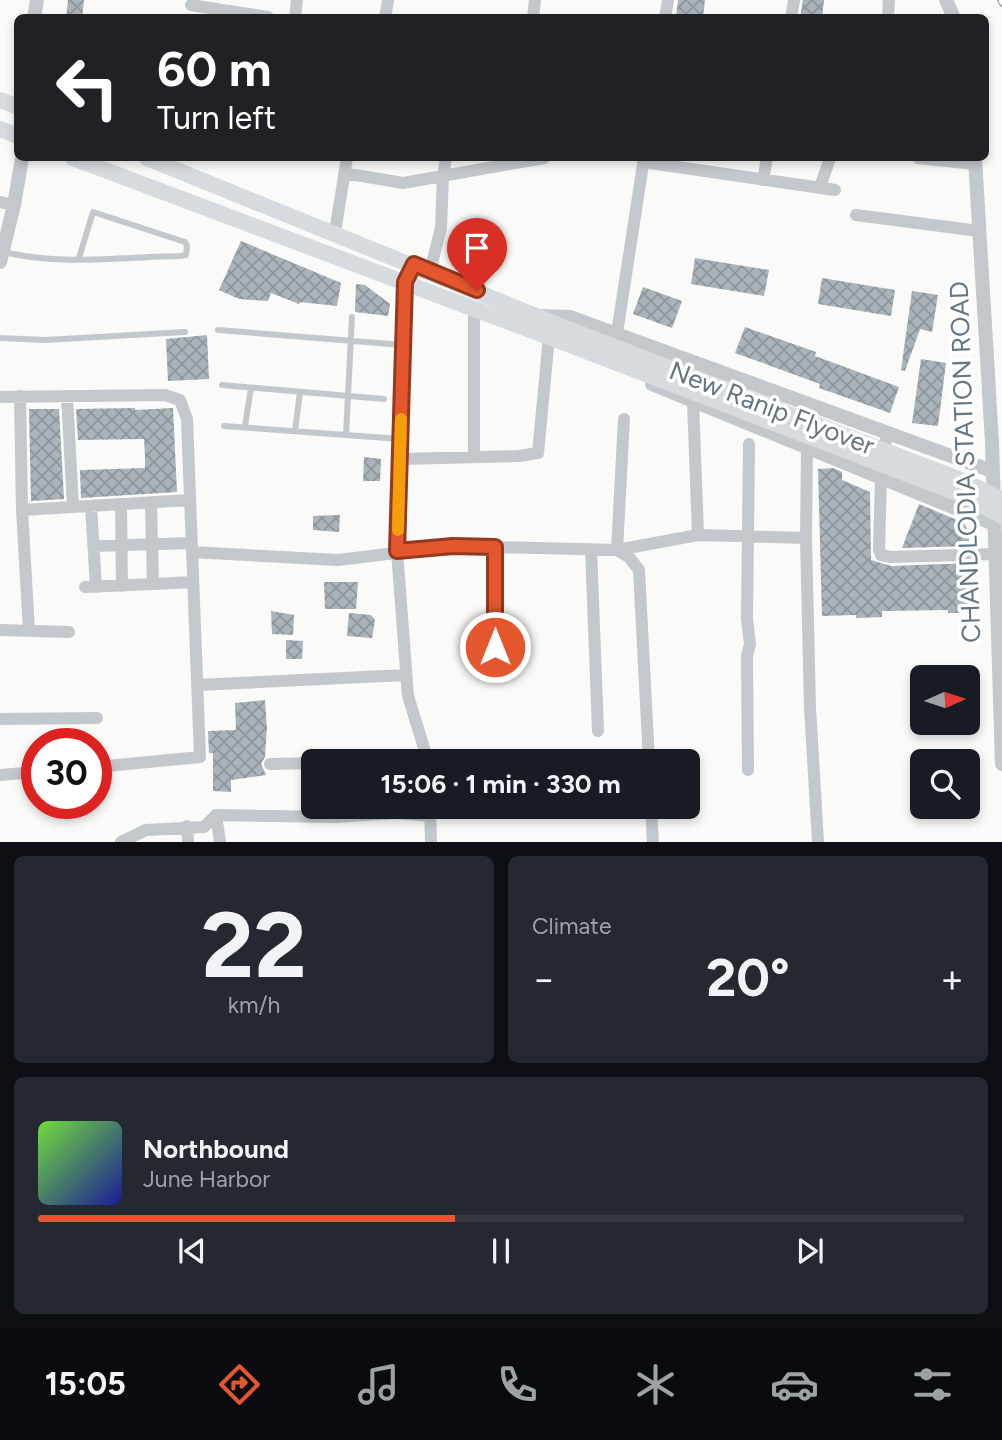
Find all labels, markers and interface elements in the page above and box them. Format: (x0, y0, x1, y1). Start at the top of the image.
text: 60 m (157, 39, 272, 98)
icon: left (42, 42, 133, 133)
text: Turn left (157, 99, 276, 137)
pin (447, 218, 507, 290)
icon: arrive (458, 229, 496, 267)
street label: CHANDLODIA STATION ROAD (943, 281, 987, 643)
street label: New Ranip Flyover (665, 354, 879, 462)
position arrow (458, 610, 532, 684)
north arrow (910, 665, 980, 735)
map controls (910, 665, 980, 819)
speed limit sign: 30 (21, 728, 112, 819)
button: search (910, 749, 980, 819)
text: 15:06 · 1 min · 330 m (380, 768, 621, 800)
text: 22 (201, 891, 307, 1000)
text: Climate (532, 912, 611, 940)
text: 20° (706, 947, 790, 1009)
text: − (532, 956, 556, 1002)
text: + (940, 956, 964, 1002)
text: km/h (228, 991, 280, 1019)
text: Northbound (143, 1133, 289, 1165)
text: June Harbor (143, 1165, 270, 1193)
icon: previous (173, 1232, 211, 1270)
icon: pause (482, 1232, 520, 1270)
icon: next (791, 1232, 829, 1270)
icon: directions (215, 1360, 264, 1409)
icon: music (354, 1360, 403, 1409)
icon: phone (493, 1360, 542, 1409)
icon: climate (631, 1360, 680, 1409)
icon: car (770, 1360, 819, 1409)
icon: filters (908, 1360, 957, 1409)
text: 15:05 (45, 1365, 126, 1403)

